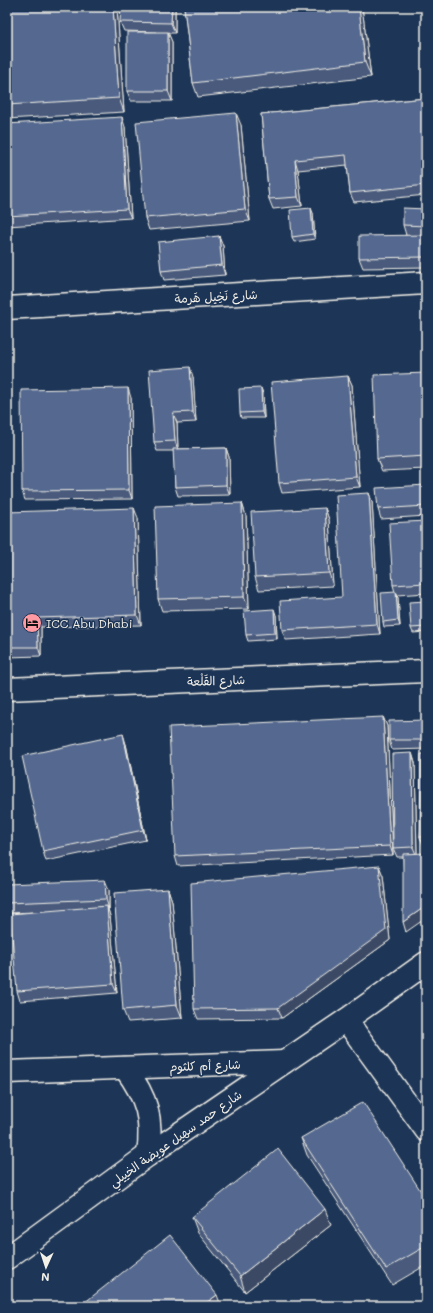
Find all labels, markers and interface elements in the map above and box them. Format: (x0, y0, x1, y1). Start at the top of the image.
street label: شارع نَخِيل هَرمة (174, 286, 258, 308)
hotel icon: ICC Abu Dhabi (21, 612, 43, 634)
place label: ICC Abu Dhabi (46, 615, 132, 631)
street label: شارع القَلْعة (187, 671, 245, 691)
street label: شارع أم كلثوم (169, 1056, 241, 1076)
street label: شارع حمد سهيل عويضة الخييلي (105, 1086, 247, 1193)
north arrow (26, 1247, 66, 1287)
text: N (41, 1270, 50, 1285)

